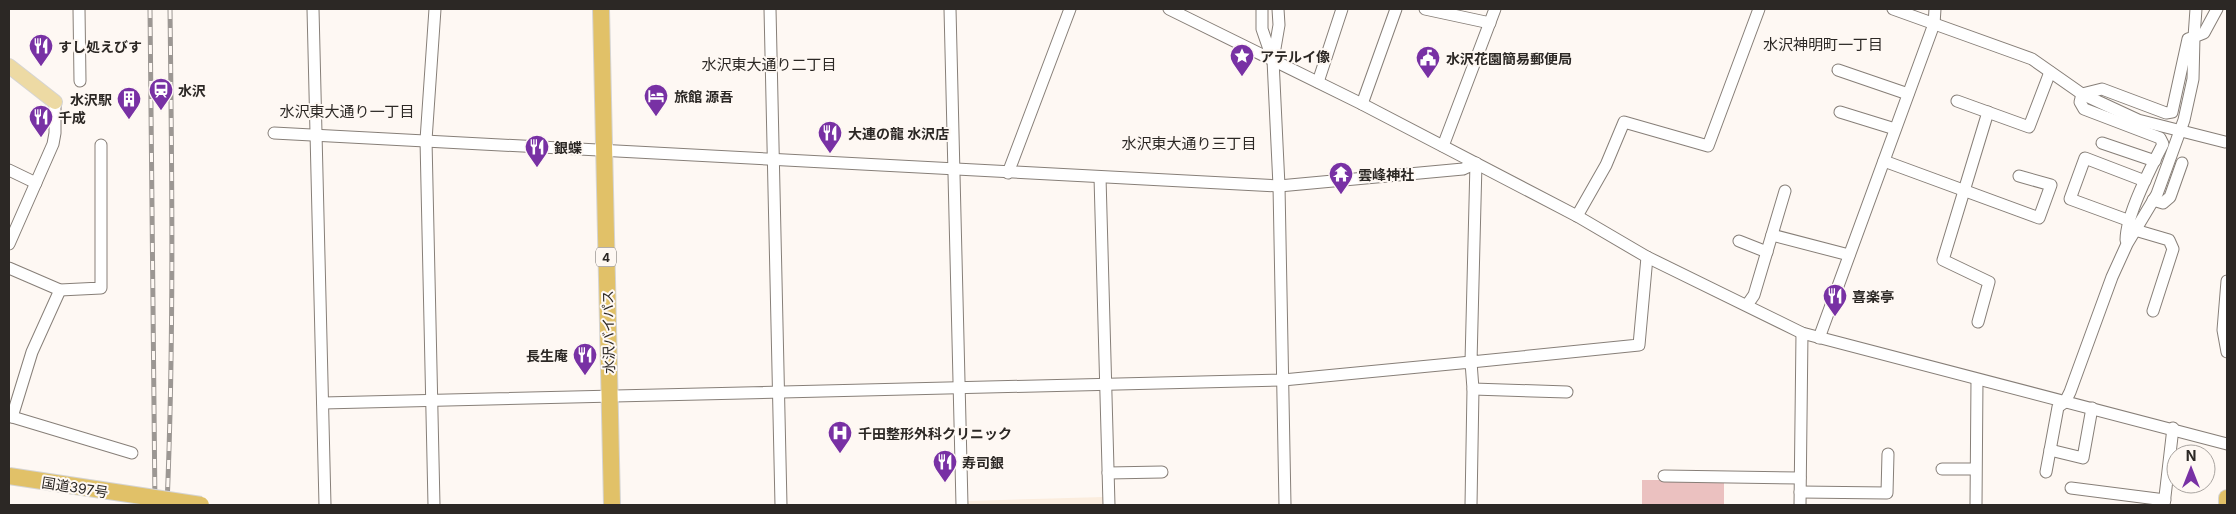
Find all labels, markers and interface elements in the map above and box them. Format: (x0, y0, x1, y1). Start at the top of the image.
restaurant icon: すし処えびす (28, 33, 54, 67)
district label: 水沢神明町一丁目 (1763, 35, 1883, 54)
place label: すし処えびす (58, 38, 142, 55)
place icon: アテルイ像 (1229, 43, 1255, 77)
public building icon: 水沢花園簡易郵便局 (1415, 45, 1441, 79)
place label: アテルイ像 (1260, 48, 1330, 65)
place label: 水沢花園簡易郵便局 (1446, 50, 1572, 67)
district label: 水沢東大通り二丁目 (701, 55, 837, 74)
station icon: 水沢 (148, 77, 174, 111)
place label: 水沢 (178, 82, 206, 99)
hotel icon: 旅館 源吾 (643, 83, 669, 117)
building icon: 水沢駅 (116, 86, 142, 120)
place label: 旅館 源吾 (674, 88, 733, 105)
place label: 水沢駅 (70, 91, 112, 108)
district label: 水沢東大通り一丁目 (279, 102, 415, 121)
restaurant icon: 千成 (28, 104, 54, 138)
place label: 千成 (58, 109, 86, 126)
restaurant icon: 大連の龍 水沢店 (817, 120, 843, 154)
place label: 大連の龍 水沢店 (848, 125, 949, 142)
restaurant icon: 銀蝶 (524, 134, 550, 168)
district label: 水沢東大通り三丁目 (1121, 134, 1257, 153)
place label: 銀蝶 (554, 139, 582, 156)
temple icon: 雲峰神社 (1328, 161, 1354, 195)
place label: 雲峰神社 (1358, 166, 1414, 183)
road number: 4 (596, 248, 616, 266)
restaurant icon: 喜楽亭 (1822, 283, 1848, 317)
place label: 喜楽亭 (1852, 288, 1894, 305)
street label: 水沢バイパス (599, 290, 617, 374)
restaurant icon: 長生庵 (572, 342, 598, 376)
place label: 長生庵 (526, 347, 568, 364)
hospital icon: 千田整形外科クリニック (827, 420, 853, 454)
place label: 千田整形外科クリニック (858, 425, 1012, 442)
north arrow (2166, 444, 2216, 494)
text: N (2186, 447, 2196, 464)
restaurant icon: 寿司銀 (932, 449, 958, 483)
place label: 寿司銀 (962, 454, 1004, 471)
street label: 国道397号 (41, 473, 109, 501)

